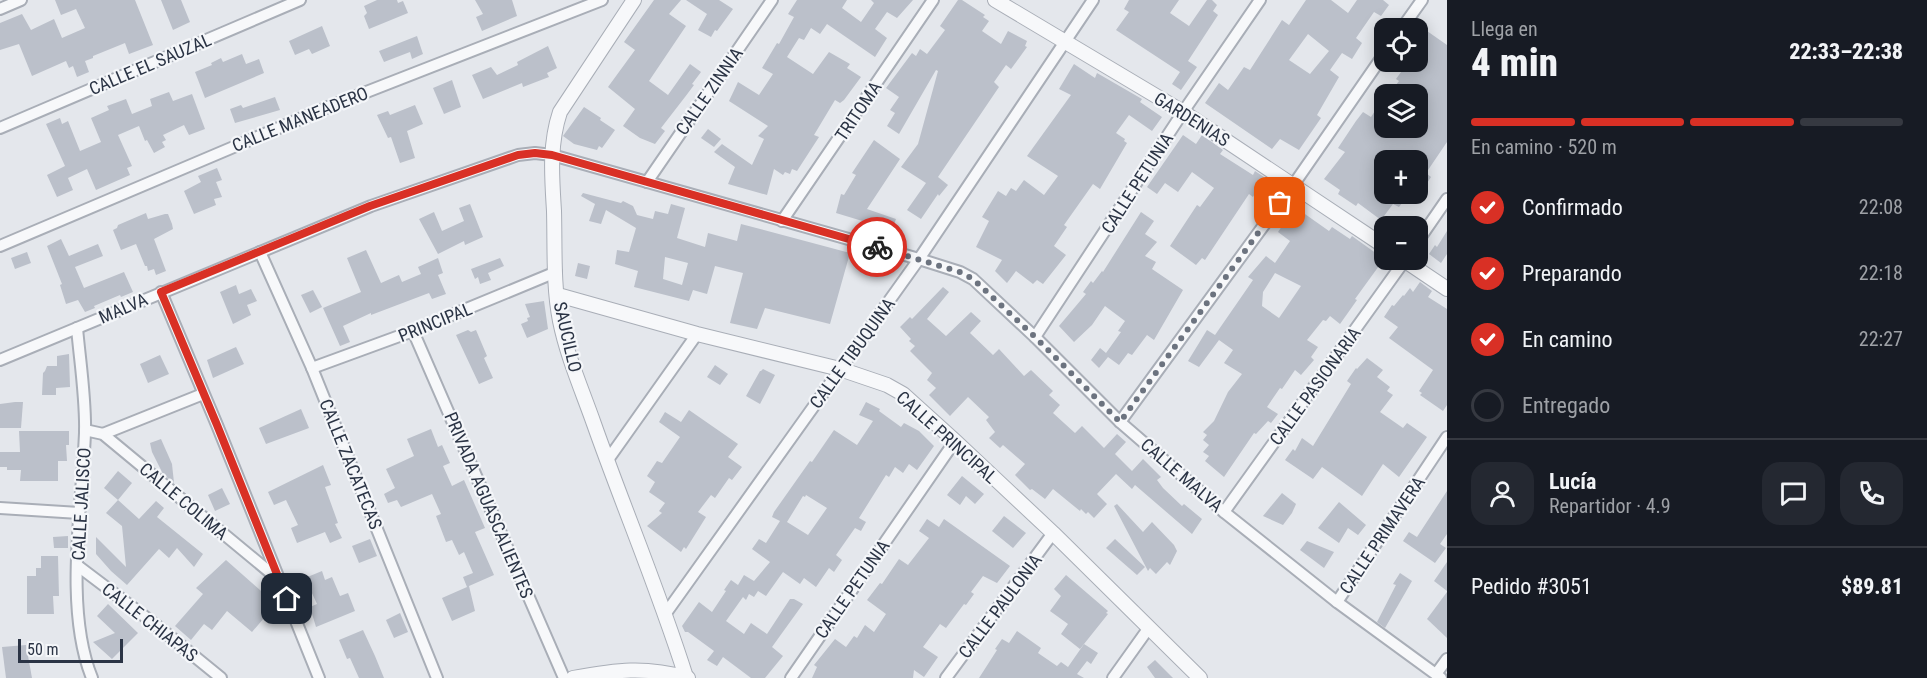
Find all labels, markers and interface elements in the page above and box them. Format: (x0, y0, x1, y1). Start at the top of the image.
text: Llega en (1471, 17, 1538, 41)
map controls (1374, 18, 1428, 270)
button: locate (1374, 18, 1428, 72)
street label: CALLE EL SAUZAL (86, 29, 215, 99)
text: 22:33–22:38 (1789, 39, 1903, 64)
text: 4 min (1471, 40, 1558, 86)
street label: CALLE ZINNIA (671, 43, 747, 139)
street label: TRITOMA (830, 77, 886, 145)
street label: CALLE MANEADERO (229, 82, 371, 156)
button: layers (1374, 84, 1428, 138)
street label: GARDENIAS (1150, 87, 1234, 151)
street label: CALLE PETUNIA (1097, 128, 1178, 237)
text: En camino · 520 m (1471, 135, 1617, 159)
button: + (1374, 150, 1428, 204)
pin (1254, 177, 1305, 228)
icon: bag (1263, 186, 1296, 219)
icon: check (1471, 191, 1504, 224)
text: Confirmado (1522, 195, 1623, 220)
text: 22:08 (1859, 195, 1903, 219)
button: − (1374, 216, 1428, 270)
courier (847, 217, 907, 277)
icon: bike (861, 231, 894, 264)
icon: check (1471, 257, 1504, 290)
text: Preparando (1522, 261, 1622, 286)
text: 22:18 (1859, 261, 1903, 285)
street label: MALVA (95, 288, 151, 328)
street label: CALLE TIBUQUINA (805, 293, 899, 412)
street label: PRINCIPAL (395, 298, 475, 346)
street label: SAUCILLO (550, 300, 586, 374)
street label: CALLE PASIONARIA (1265, 322, 1365, 449)
icon: check (1471, 323, 1504, 356)
text: En camino (1522, 327, 1613, 352)
text: 22:27 (1859, 327, 1903, 351)
street label: CALLE PRINCIPAL (892, 386, 1002, 488)
text: Entregado (1522, 393, 1610, 418)
street label: CALLE ZACATECAS (315, 396, 387, 532)
street label: PRIVADA AGUASCALIENTES (440, 409, 538, 601)
street label: CALLE MALVA (1137, 434, 1228, 517)
street label: CALLE JALISCO (68, 447, 94, 561)
street label: CALLE COLIMA (135, 458, 233, 544)
button: person (1471, 462, 1534, 525)
button: chat (1762, 462, 1825, 525)
button: phone (1840, 462, 1903, 525)
text: Lucía (1549, 469, 1596, 494)
street label: CALLE PRIMAVERA (1335, 472, 1429, 598)
text: Repartidor · 4.9 (1549, 494, 1671, 518)
street label: CALLE PETUNIA (810, 535, 894, 642)
street label: CALLE PAULONIA (954, 549, 1046, 662)
pin (261, 573, 312, 624)
text: Pedido #3051 (1471, 574, 1592, 599)
text: $89.81 (1841, 574, 1903, 599)
street label: CALLE CHIAPAS (98, 578, 202, 666)
icon: home (270, 582, 303, 615)
scale bar (18, 636, 123, 664)
text: 50 m (27, 640, 59, 659)

